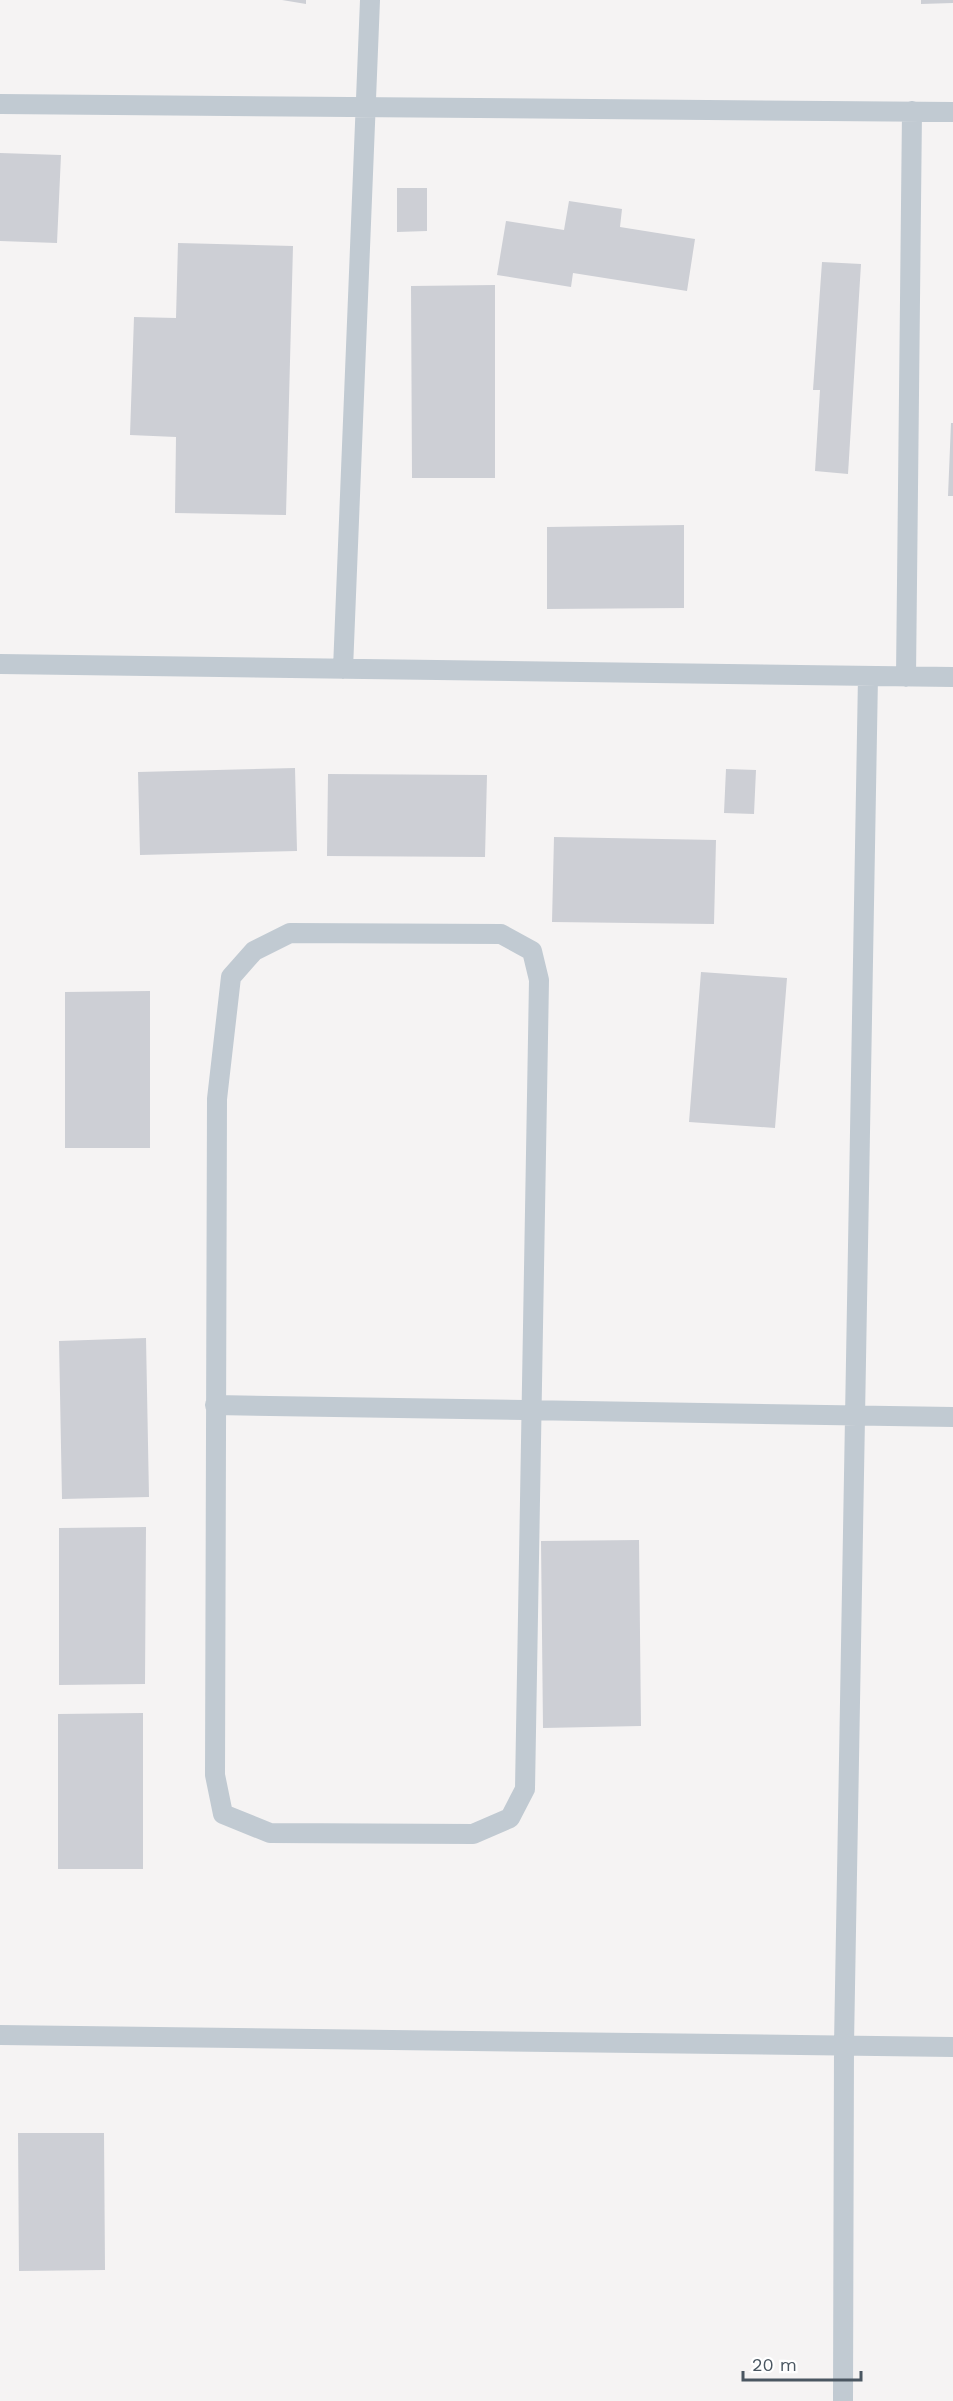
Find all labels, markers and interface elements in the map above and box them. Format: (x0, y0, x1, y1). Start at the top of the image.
scale bar (743, 2344, 862, 2382)
text: 20 m (752, 2354, 797, 2375)

